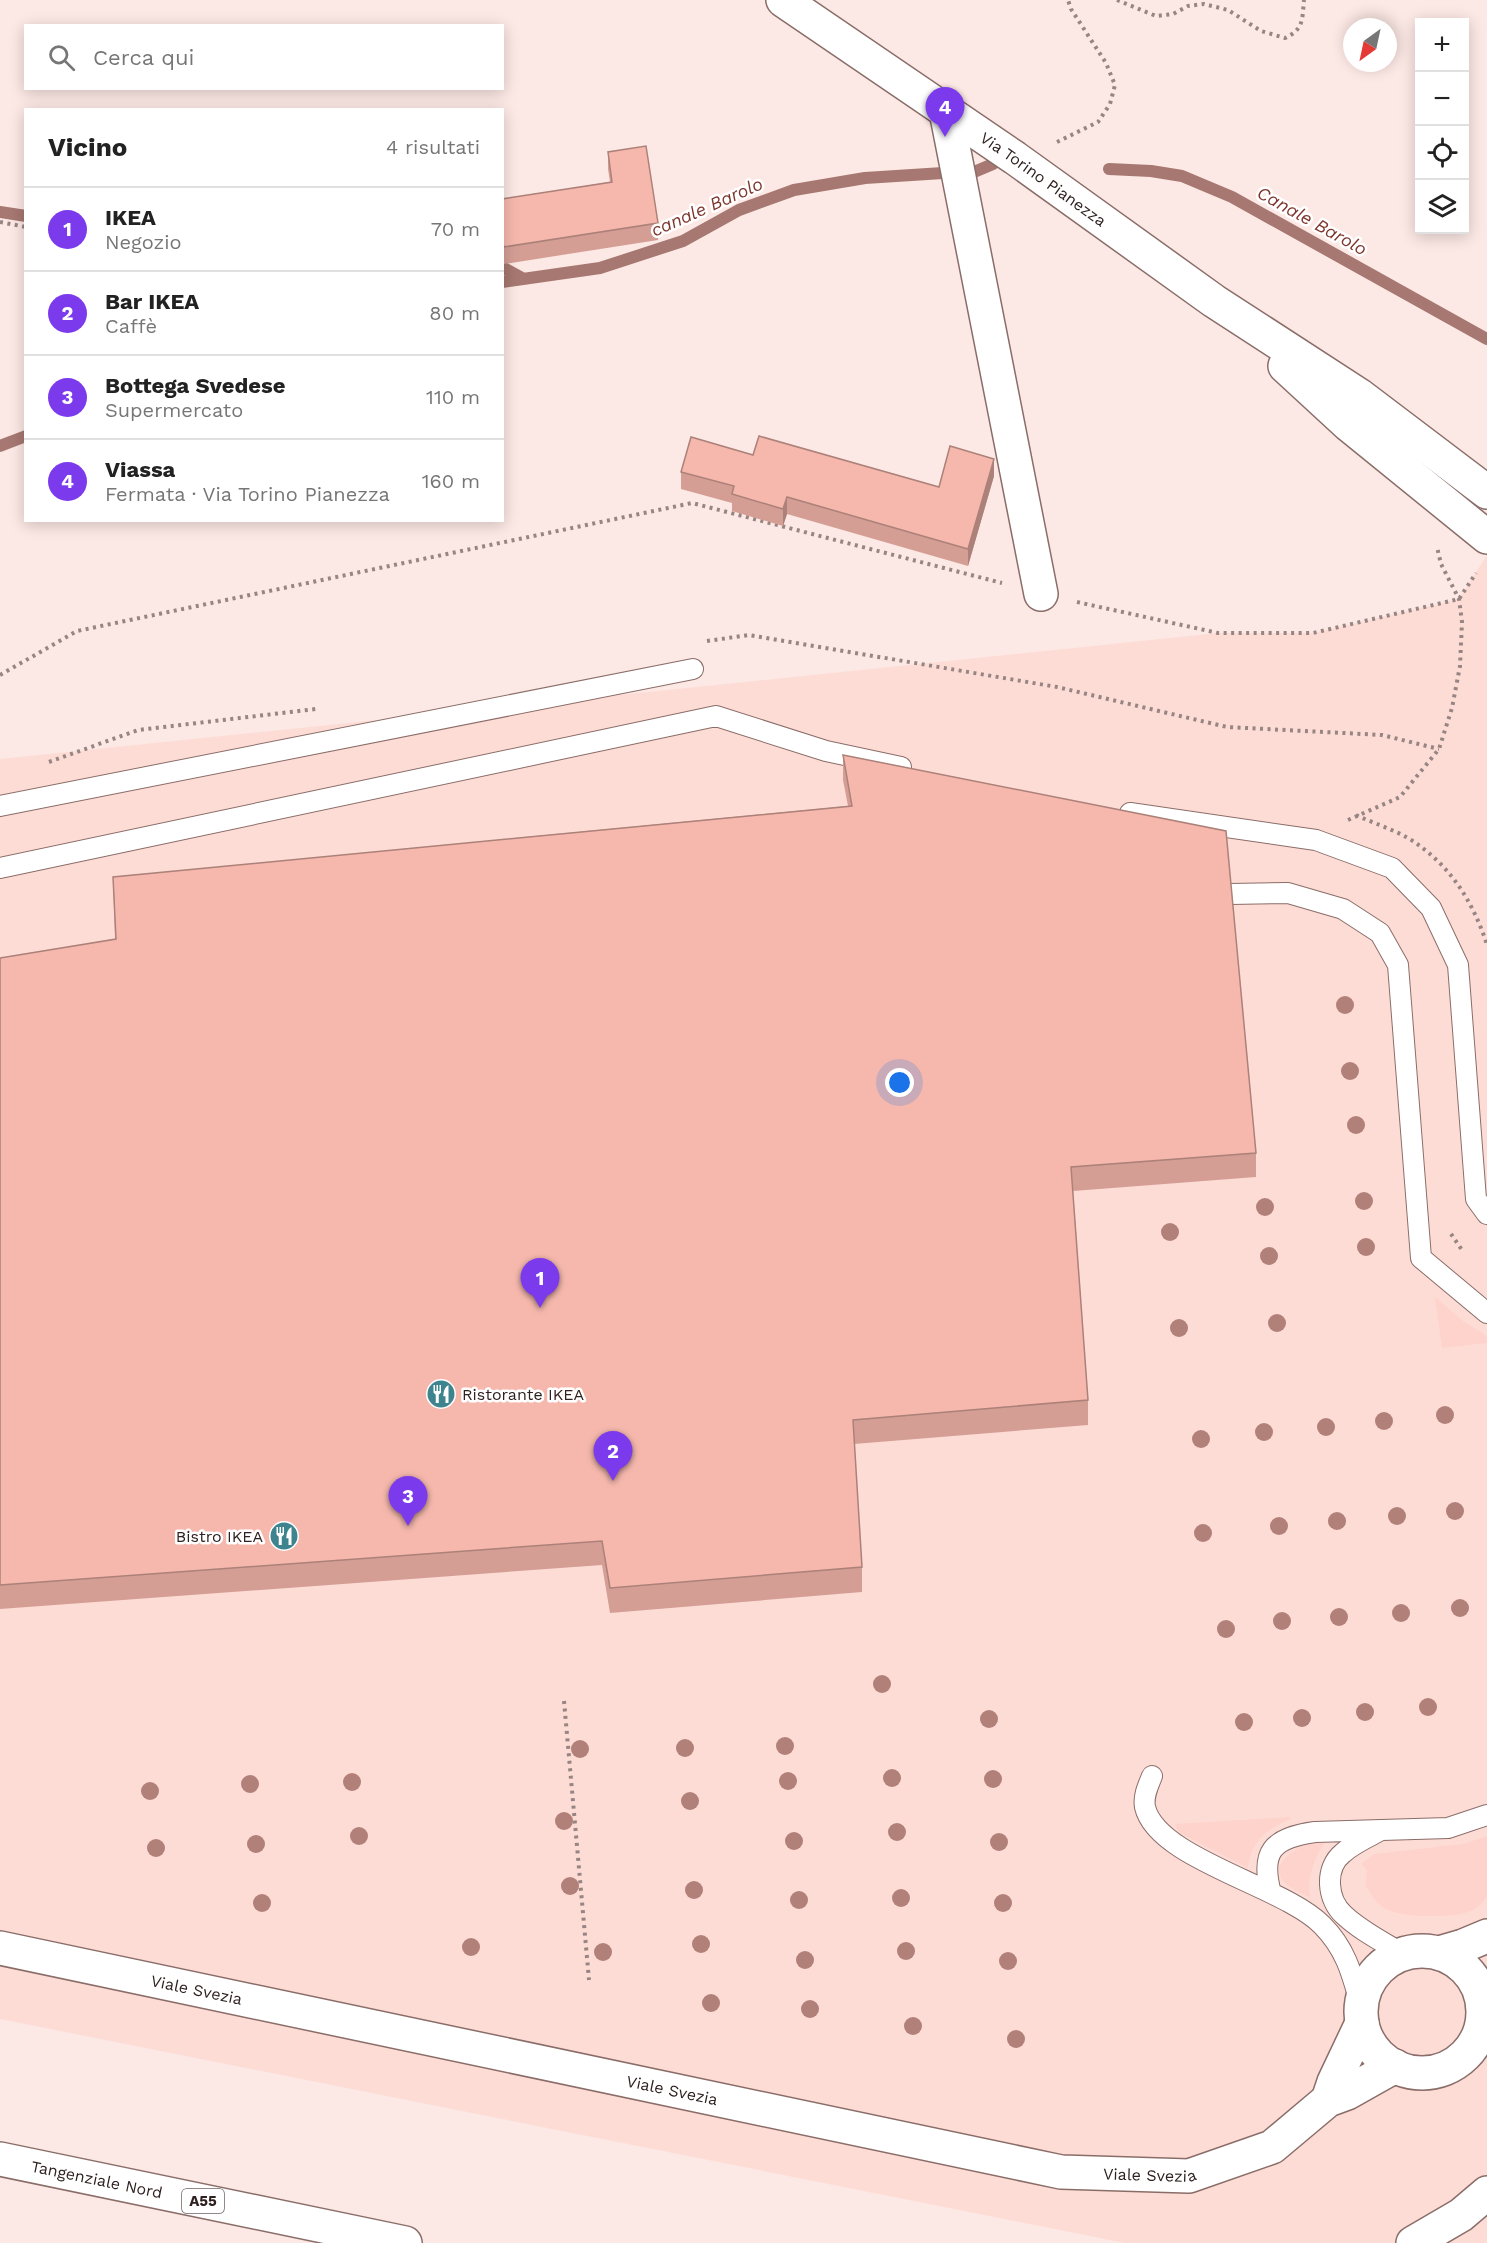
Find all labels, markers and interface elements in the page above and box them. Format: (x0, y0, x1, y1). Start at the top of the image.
north arrow (1343, 18, 1397, 72)
map controls (1415, 18, 1469, 234)
button: + (1415, 18, 1469, 72)
search box (24, 24, 504, 90)
icon: search (45, 41, 78, 74)
text: Cerca qui (93, 45, 194, 70)
button: − (1415, 72, 1469, 126)
pin: 4 (926, 88, 964, 137)
button: locate (1415, 126, 1469, 180)
street label: Via Torino Pianezza (977, 128, 1110, 231)
text: Vicino (48, 132, 127, 162)
text: 4 risultati (386, 135, 480, 159)
water label: canale Barolo (648, 173, 766, 241)
button: layers (1415, 180, 1469, 234)
water label: Canale Barolo (1254, 182, 1371, 259)
text: IKEA (105, 205, 156, 230)
text: 1 (63, 217, 72, 241)
text: 70 m (431, 217, 480, 241)
text: Negozio (105, 230, 182, 254)
text: Bar IKEA (105, 289, 199, 314)
text: 2 (62, 301, 73, 325)
text: 80 m (429, 301, 480, 325)
text: Caffè (105, 314, 157, 338)
text: Bottega Svedese (105, 373, 285, 398)
text: 3 (62, 385, 73, 409)
text: 110 m (426, 385, 480, 409)
text: Supermercato (105, 398, 243, 422)
text: Viassa (105, 457, 175, 482)
text: 4 (61, 469, 74, 493)
text: 160 m (422, 469, 480, 493)
text: Fermata · Via Torino Pianezza (105, 482, 390, 506)
your location (885, 1068, 914, 1097)
pin: 1 (520, 1258, 560, 1308)
restaurant icon: Ristorante IKEA (425, 1378, 457, 1410)
place label: Ristorante IKEA (462, 1385, 585, 1404)
pin: 2 (594, 1432, 632, 1481)
pin: 3 (388, 1476, 428, 1526)
restaurant icon: Bistro IKEA (268, 1520, 300, 1552)
place label: Bistro IKEA (176, 1527, 263, 1546)
street label: Viale Svezia (149, 1971, 244, 2009)
street label: Viale Svezia (625, 2072, 720, 2109)
street label: Tangenziale Nord (29, 2157, 164, 2202)
street label: Viale Svezia (1103, 2164, 1199, 2186)
road number: A55 (182, 2189, 224, 2213)

